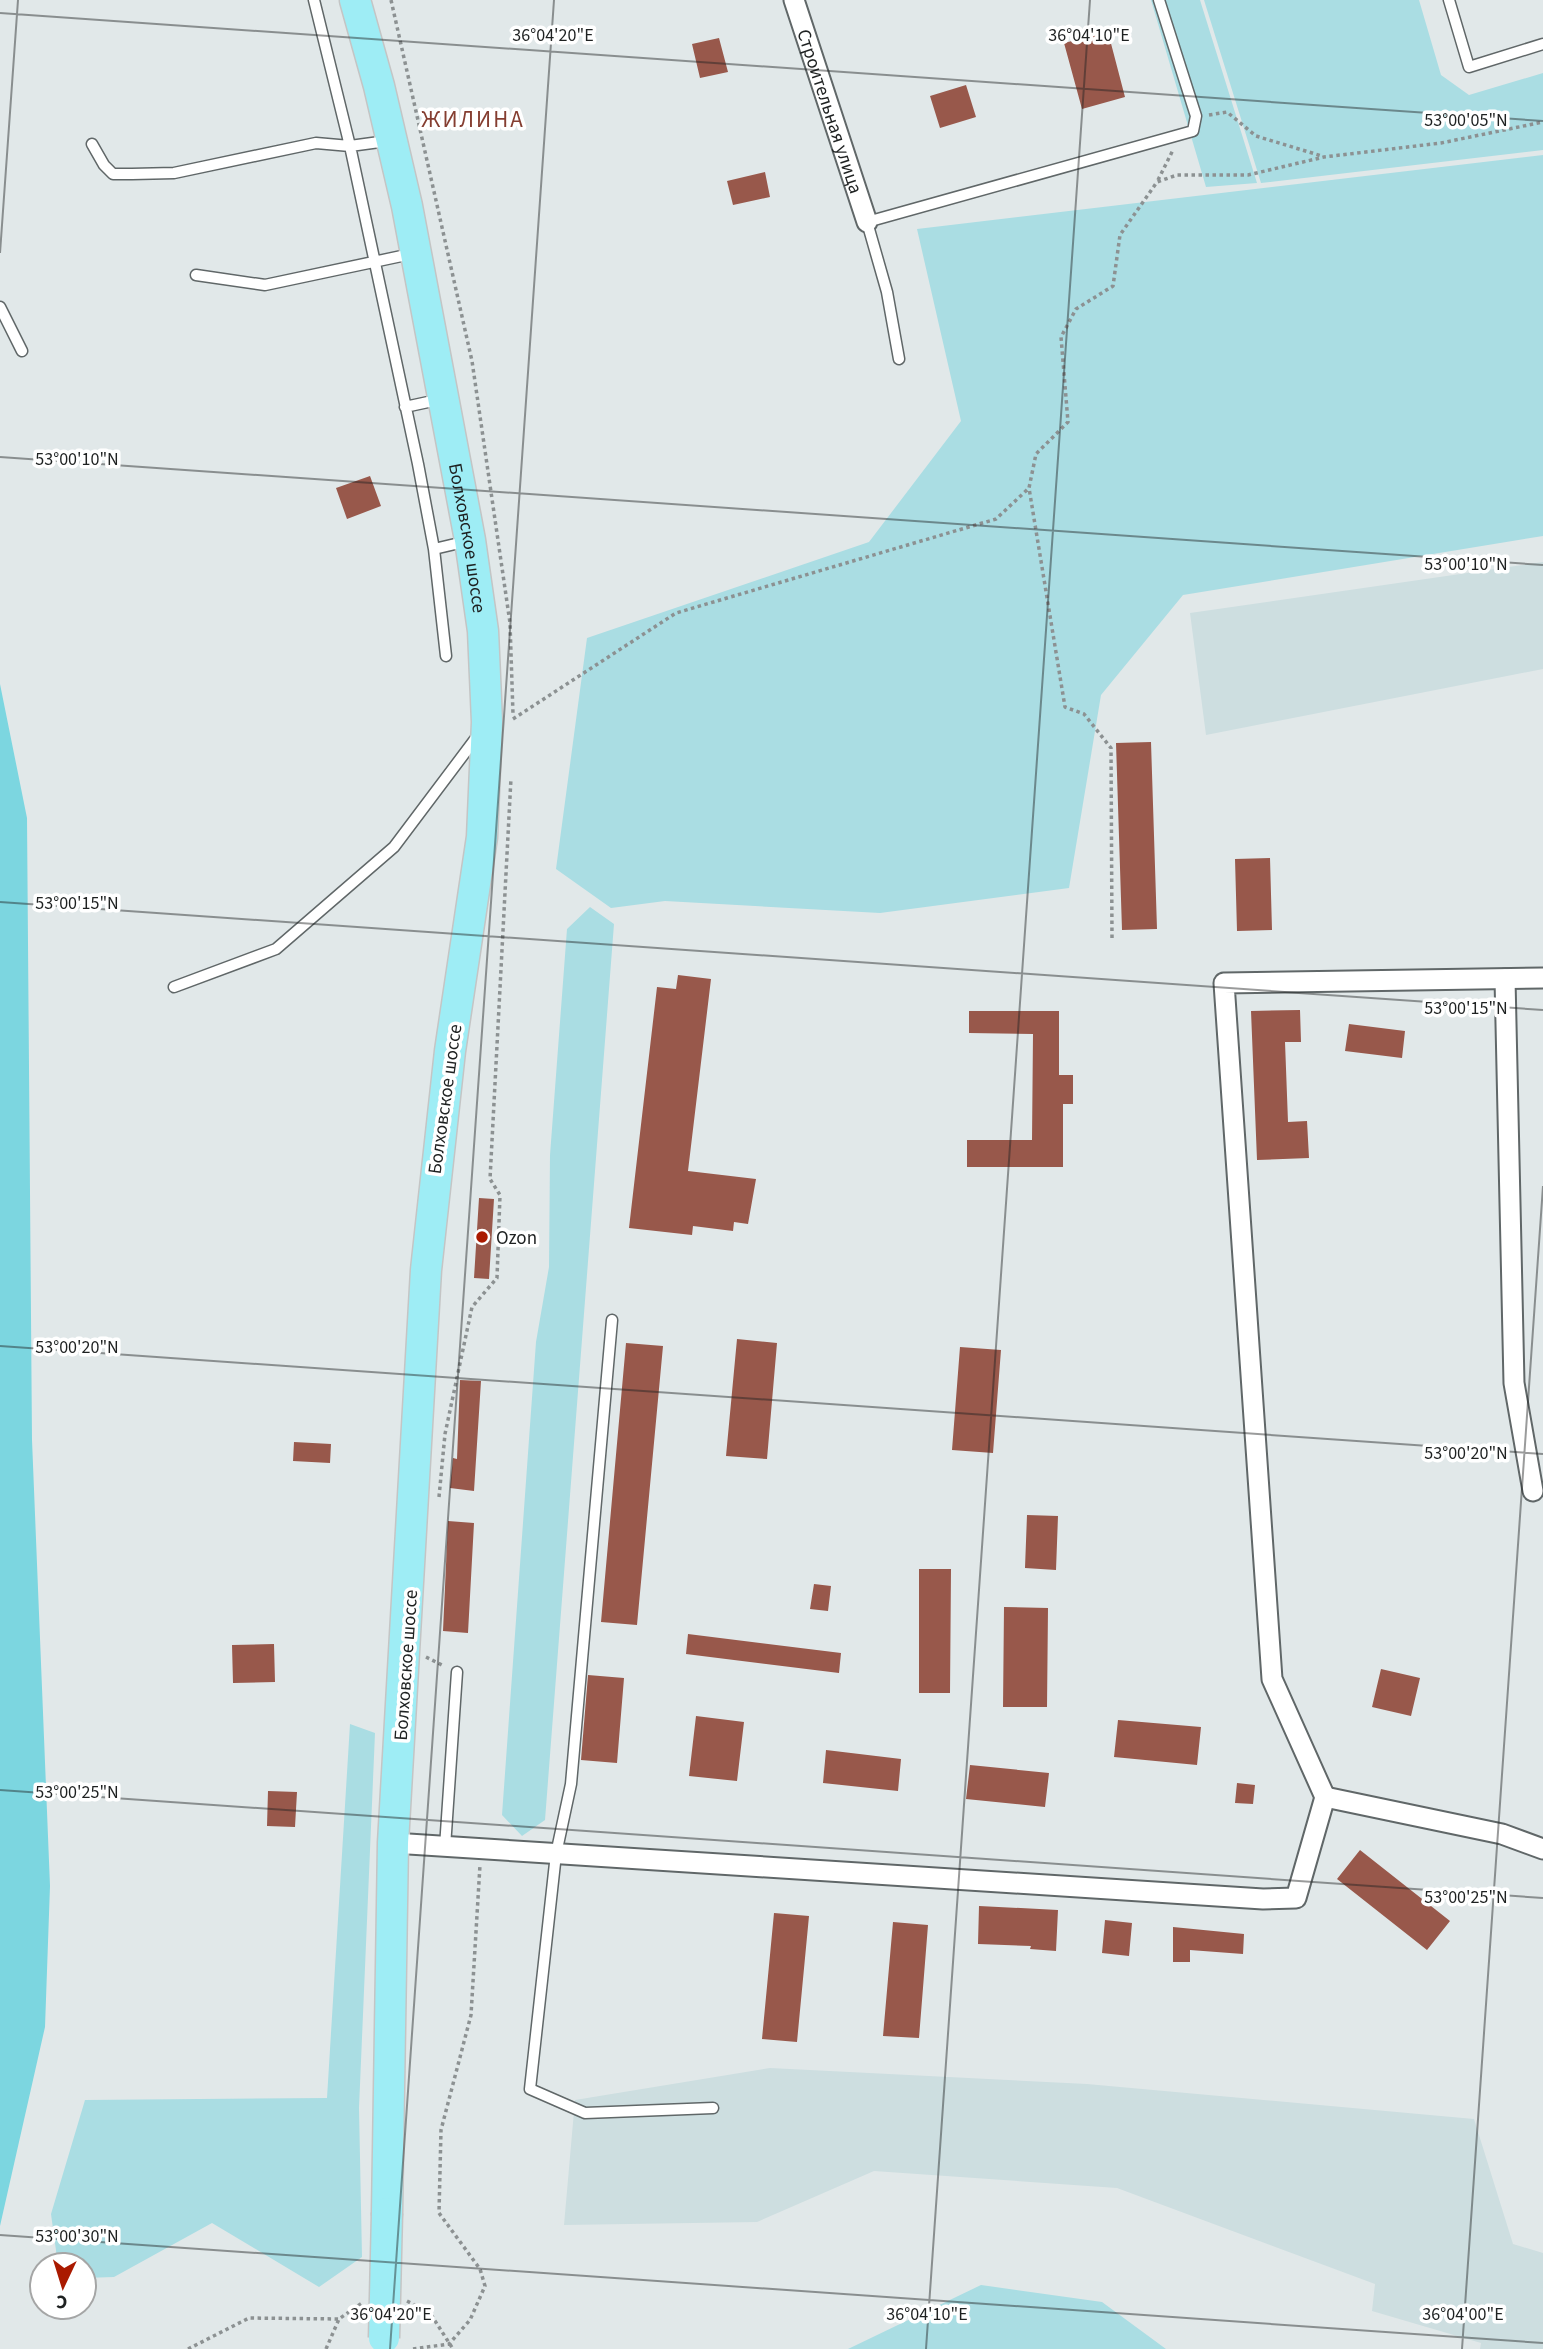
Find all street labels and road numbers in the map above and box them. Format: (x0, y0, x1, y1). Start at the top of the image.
street label: Строительная улица (789, 26, 869, 197)
street label: Болховское шоссе (441, 461, 492, 615)
street label: Болховское шоссе (422, 1022, 469, 1176)
street label: Болховское шоссе (388, 1589, 425, 1741)

